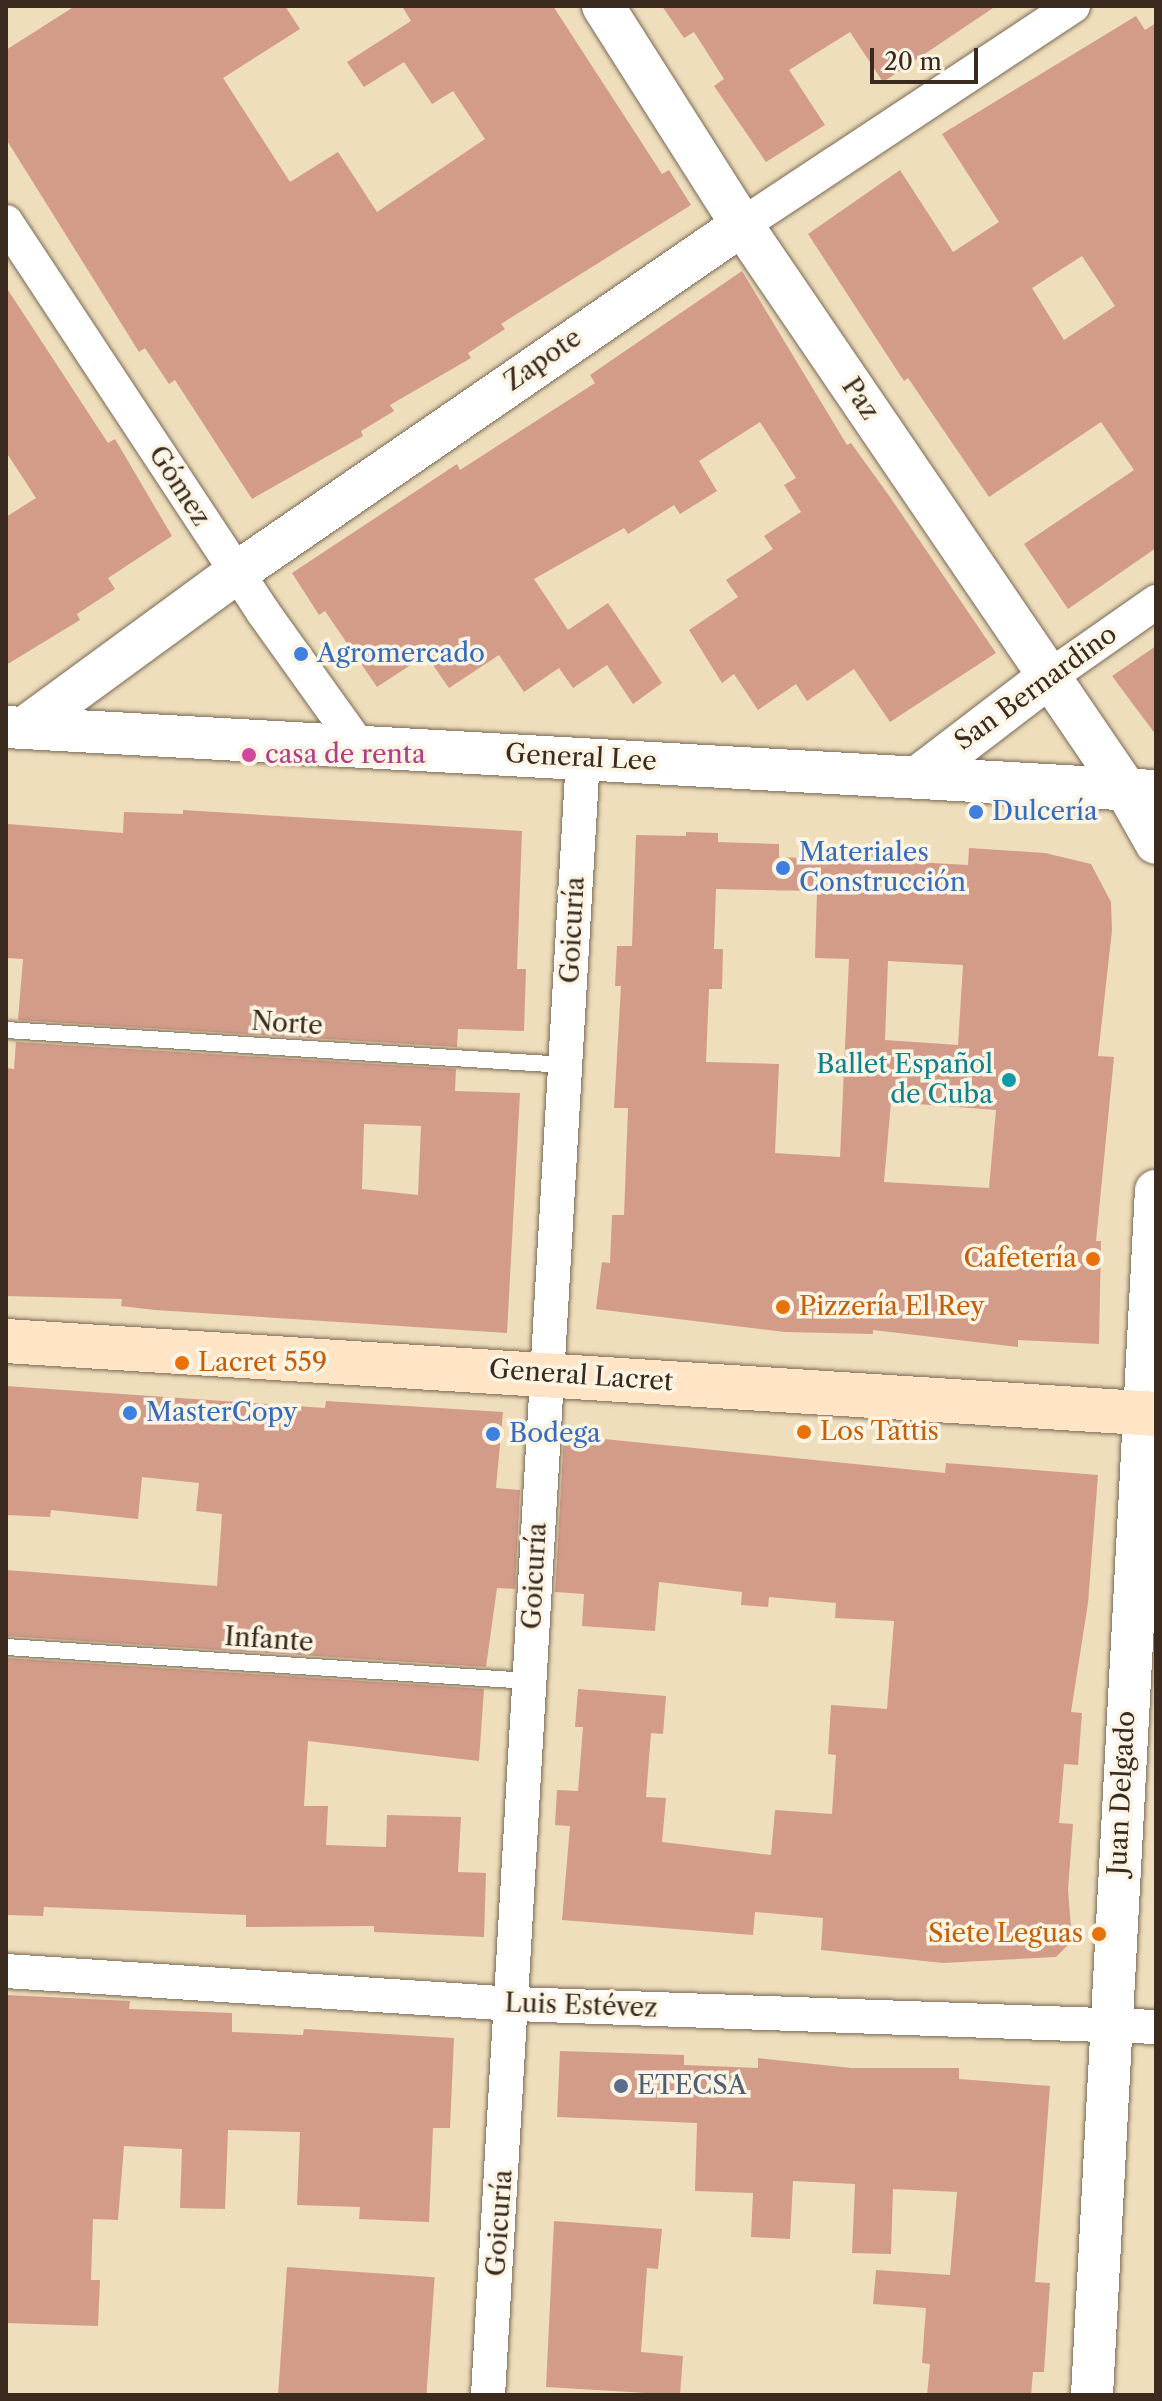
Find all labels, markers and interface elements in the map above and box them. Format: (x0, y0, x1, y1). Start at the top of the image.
scale bar (874, 32, 982, 82)
text: 20 m (884, 47, 942, 76)
street label: Zapote (498, 322, 588, 398)
street label: Paz (835, 372, 885, 426)
street label: Gómez (142, 440, 216, 532)
street label: San Bernardino (949, 619, 1123, 757)
place label: Agromercado (317, 638, 485, 670)
marker: Agromercado (292, 645, 310, 663)
street label: General Lee (504, 738, 658, 778)
place label: casa de renta (265, 739, 426, 771)
marker: casa de renta (240, 746, 258, 764)
place label: Dulcería (992, 796, 1098, 828)
marker: Dulcería (967, 803, 985, 821)
place label: Materiales Construcción (799, 837, 966, 898)
marker: Materiales Construcción (774, 859, 792, 877)
street label: Goicuría (555, 876, 591, 984)
street label: Norte (250, 1006, 324, 1042)
place label: Ballet Español de Cuba (816, 1049, 993, 1110)
marker: Ballet Español de Cuba (1000, 1071, 1018, 1089)
place label: Cafetería (963, 1243, 1077, 1275)
marker: Cafetería (1084, 1250, 1102, 1268)
place label: Pizzería El Rey (799, 1291, 985, 1323)
marker: Pizzería El Rey (774, 1298, 792, 1316)
place label: Lacret 559 (198, 1347, 327, 1379)
marker: Lacret 559 (173, 1354, 191, 1372)
street label: General Lacret (488, 1354, 674, 1398)
place label: MasterCopy (146, 1397, 298, 1429)
marker: MasterCopy (121, 1404, 139, 1422)
place label: Los Tattis (820, 1416, 940, 1448)
place label: Bodega (509, 1418, 601, 1450)
marker: Los Tattis (795, 1423, 813, 1441)
marker: Bodega (484, 1425, 502, 1443)
street label: Goicuría (517, 1522, 553, 1630)
street label: Infante (223, 1621, 315, 1659)
street label: Juan Delgado (1102, 1710, 1142, 1876)
place label: Siete Leguas (928, 1918, 1083, 1950)
marker: Siete Leguas (1090, 1925, 1108, 1943)
street label: Luis Estévez (504, 1988, 658, 2024)
place label: ETECSA (637, 2070, 747, 2102)
marker: ETECSA (612, 2077, 630, 2095)
street label: Goicuría (481, 2169, 519, 2277)

